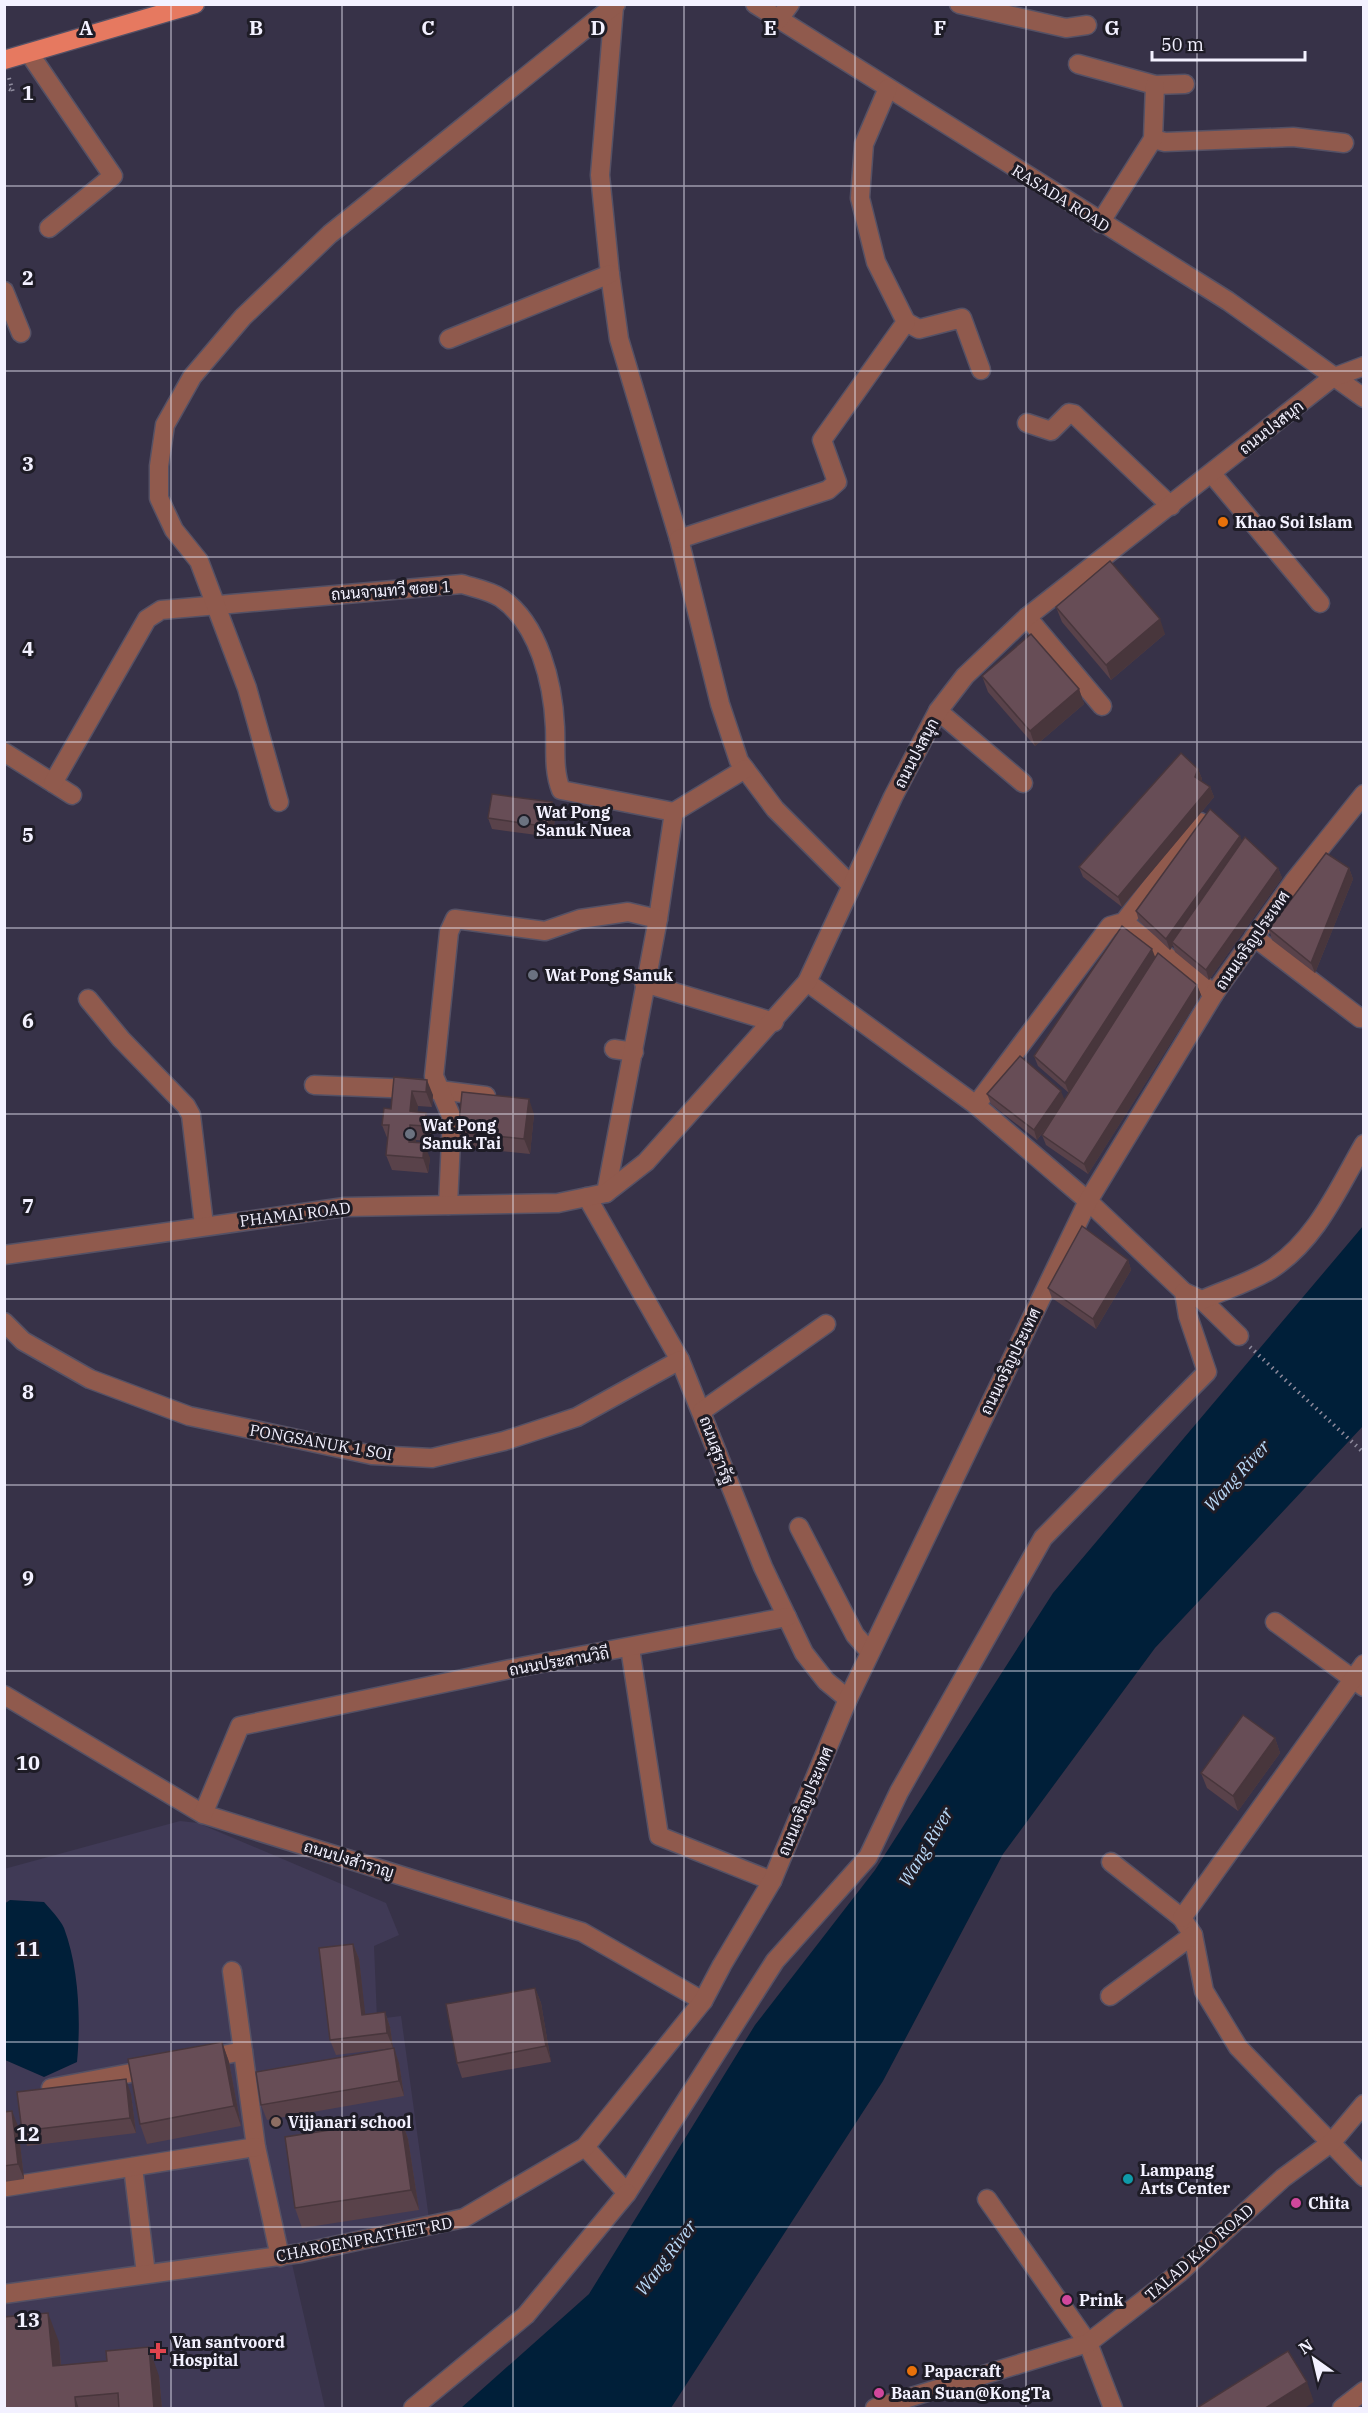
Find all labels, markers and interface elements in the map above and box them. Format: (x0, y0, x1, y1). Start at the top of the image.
text: A (79, 14, 93, 41)
text: B (249, 14, 263, 41)
text: C (421, 14, 435, 41)
text: D (590, 14, 606, 41)
text: E (763, 14, 777, 41)
text: F (934, 14, 946, 41)
text: G (1104, 14, 1120, 41)
scale bar (1152, 24, 1305, 62)
text: 50 m (1161, 33, 1204, 56)
text: 1 (22, 79, 34, 106)
street label: RASADA ROAD (1008, 160, 1114, 236)
text: 2 (22, 264, 34, 291)
street label: ถนนปงสนุก (1235, 396, 1308, 460)
text: 3 (22, 450, 34, 477)
place label: Khao Soi Islam (1235, 512, 1353, 532)
marker: Khao Soi Islam (1216, 515, 1230, 529)
street label: ถนนจามทวี ซอย 1 (330, 575, 452, 604)
text: 4 (22, 635, 34, 662)
street label: ถนนปงสนุก (889, 715, 944, 792)
place label: Wat Pong Sanuk Nuea (536, 802, 631, 840)
marker: Wat Pong Sanuk Nuea (517, 814, 531, 828)
text: 5 (22, 821, 34, 848)
street label: ถนนเจริญประเทศ (1210, 887, 1294, 993)
place label: Wat Pong Sanuk (545, 965, 673, 985)
marker: Wat Pong Sanuk (526, 968, 540, 982)
text: 6 (22, 1007, 34, 1034)
place label: Wat Pong Sanuk Tai (422, 1115, 501, 1153)
marker: Wat Pong Sanuk Tai (403, 1127, 417, 1141)
text: 7 (22, 1192, 34, 1219)
street label: PHAMAI ROAD (238, 1197, 352, 1231)
street label: ถนนเจริญประเทศ (975, 1304, 1045, 1418)
text: 8 (22, 1378, 34, 1405)
street label: ถนนสุรารัฐ (694, 1413, 739, 1487)
street label: PONGSANUK 1 SOI (248, 1420, 394, 1464)
water label: Wang River (1199, 1434, 1275, 1516)
text: 9 (22, 1564, 34, 1591)
street label: ถนนประสานวิถี (507, 1641, 611, 1680)
street label: ถนนเจริญประเทศ (773, 1744, 837, 1858)
text: 10 (16, 1749, 40, 1776)
water label: Wang River (893, 1802, 959, 1891)
street label: ถนนปงสำราญ (301, 1836, 397, 1882)
text: 11 (16, 1935, 40, 1962)
place label: Vijjanari school (288, 2112, 411, 2132)
marker: Vijjanari school (269, 2115, 283, 2129)
text: 12 (16, 2120, 40, 2147)
place label: Lampang Arts Center (1140, 2160, 1230, 2198)
marker: Lampang Arts Center (1121, 2172, 1135, 2186)
place label: Chita (1308, 2193, 1350, 2213)
marker: Chita (1289, 2196, 1303, 2210)
street label: TALAD KAO ROAD (1141, 2199, 1257, 2305)
street label: CHAROENPRATHET RD (274, 2212, 454, 2266)
water label: Wang River (630, 2215, 702, 2300)
place label: Prink (1079, 2290, 1124, 2310)
marker: Prink (1060, 2293, 1074, 2307)
text: 13 (16, 2306, 40, 2333)
north arrow (1284, 2329, 1344, 2389)
place label: Van santvoord Hospital (172, 2332, 285, 2370)
text: N (1295, 2335, 1316, 2358)
marker: Van santvoord Hospital (149, 2342, 167, 2360)
place label: Papacraft (924, 2361, 1001, 2381)
marker: Papacraft (905, 2364, 919, 2378)
place label: Baan Suan@KongTa (891, 2383, 1051, 2403)
marker: Baan Suan@KongTa (872, 2386, 886, 2400)

